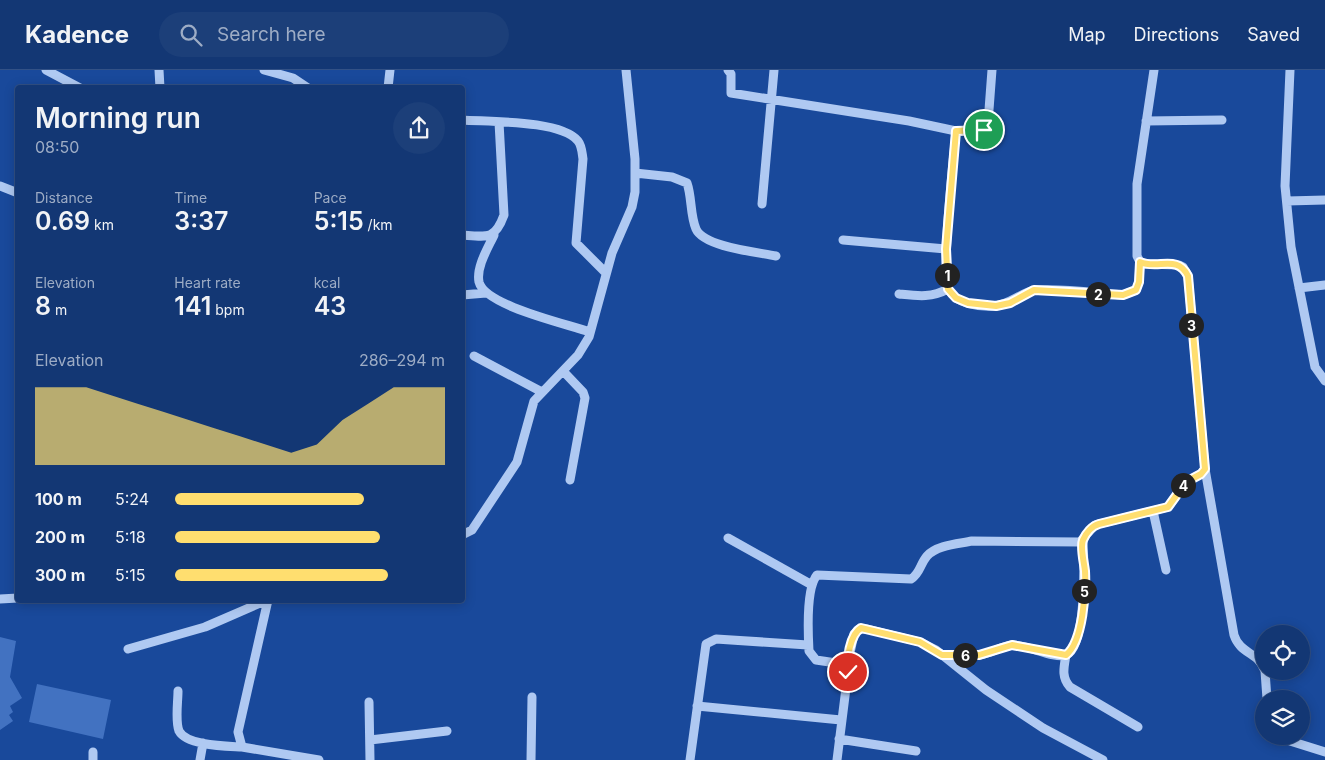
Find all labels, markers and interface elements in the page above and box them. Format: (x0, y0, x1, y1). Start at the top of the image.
search box (159, 12, 509, 57)
text: Kadence (25, 20, 129, 49)
icon: search (177, 21, 205, 49)
text: Search here (217, 23, 326, 46)
text: Map (1068, 24, 1106, 45)
text: Directions (1134, 24, 1219, 45)
text: Saved (1247, 24, 1300, 45)
text: Morning run (35, 101, 201, 135)
button: share (393, 102, 445, 154)
pin (963, 109, 1005, 151)
icon: arrive (970, 116, 998, 144)
text: 08:50 (35, 137, 79, 157)
text: Distance (35, 189, 93, 206)
text: Time (174, 189, 207, 206)
text: Pace (314, 189, 347, 206)
text: 0.69 (35, 206, 90, 236)
text: 3:37 (174, 206, 229, 236)
text: 5:15 (314, 206, 364, 236)
text: km (90, 216, 114, 233)
text: /km (364, 216, 393, 233)
pin: 1 (934, 262, 960, 288)
text: 1 (944, 267, 951, 284)
text: Elevation (35, 274, 95, 291)
text: Heart rate (174, 274, 241, 291)
text: kcal (314, 274, 340, 291)
pin: 2 (1086, 282, 1110, 306)
text: 2 (1094, 286, 1103, 303)
text: 8 (35, 291, 51, 321)
text: 141 (174, 291, 211, 321)
text: 43 (314, 291, 346, 321)
text: m (51, 301, 67, 318)
text: bpm (211, 301, 245, 318)
pin: 3 (1178, 312, 1204, 338)
text: 3 (1187, 317, 1196, 334)
text: Elevation (35, 350, 104, 370)
text: 286–294 m (359, 350, 445, 370)
pin: 4 (1170, 472, 1196, 498)
text: 4 (1179, 477, 1188, 494)
text: 100 m (35, 489, 82, 509)
text: 5:24 (115, 489, 149, 509)
text: 200 m (35, 527, 85, 547)
text: 5:18 (115, 527, 146, 547)
text: 300 m (35, 565, 85, 585)
text: 5:15 (115, 565, 146, 585)
pin: 5 (1072, 578, 1096, 604)
text: 5 (1080, 583, 1089, 600)
map controls (1255, 625, 1310, 745)
button: locate (1255, 625, 1310, 680)
pin: 6 (952, 642, 978, 668)
text: 6 (961, 647, 970, 664)
pin (827, 651, 869, 693)
icon: check (834, 658, 862, 686)
button: layers (1255, 690, 1310, 745)

